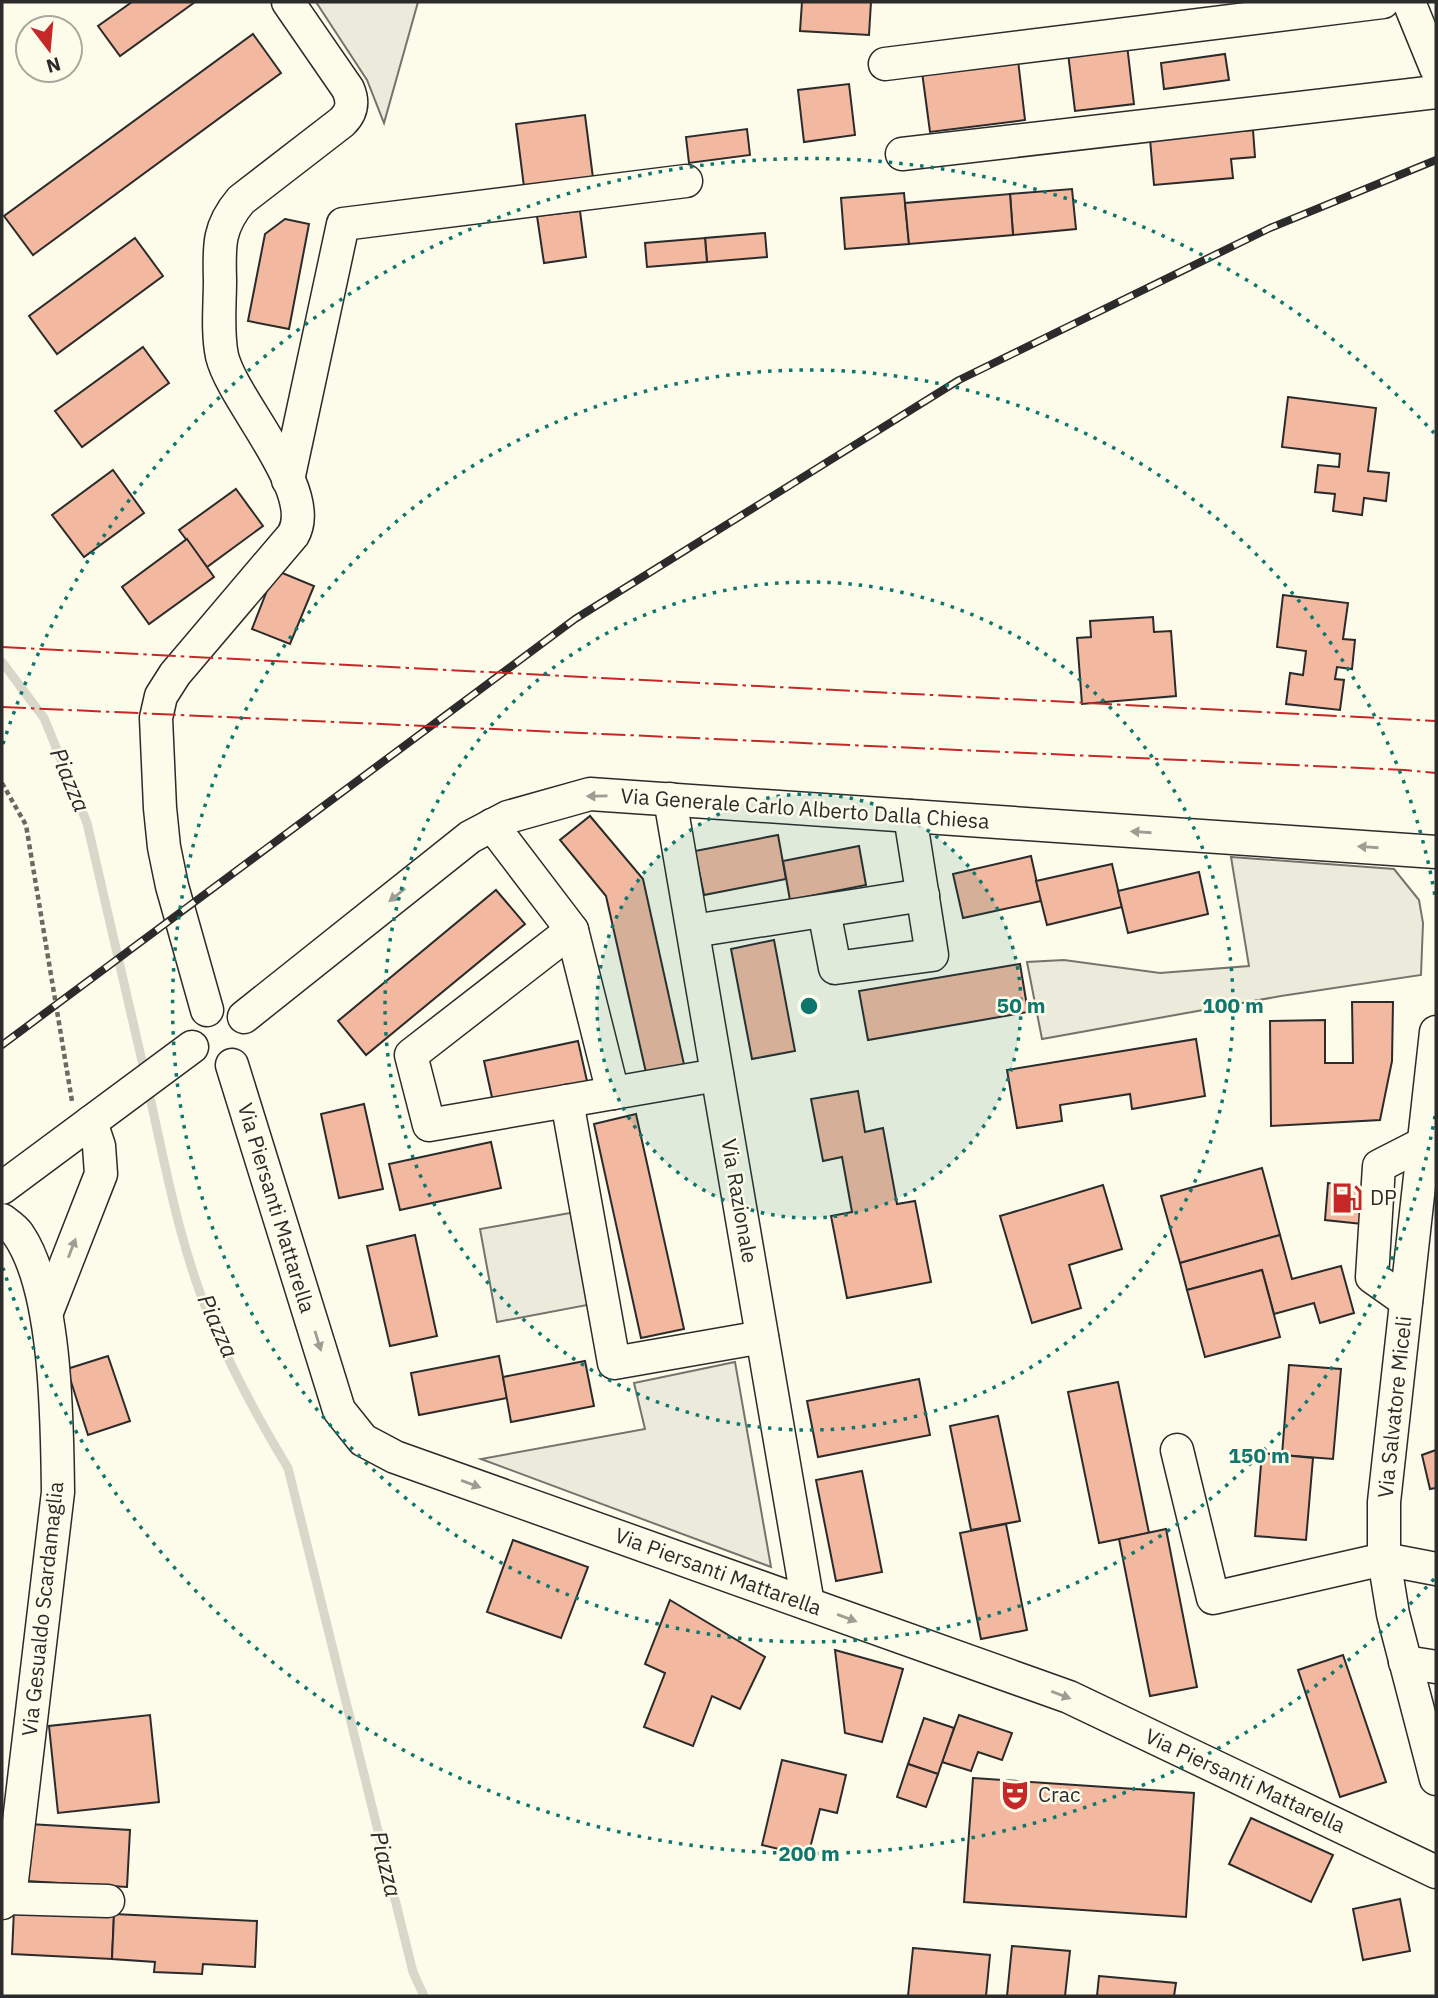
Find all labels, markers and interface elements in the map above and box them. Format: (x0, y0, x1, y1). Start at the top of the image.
north arrow (14, 14, 84, 84)
text: N (44, 52, 64, 79)
water label: Piazza (44, 743, 98, 816)
street label: Via Generale Carlo Alberto Dalla Chiesa (620, 781, 991, 835)
one-way arrow (585, 790, 607, 801)
one-way arrow (1130, 826, 1152, 837)
one-way arrow (1357, 842, 1379, 853)
one-way arrow (389, 887, 407, 902)
text: 50 m (997, 991, 1045, 1019)
text: 100 m (1202, 991, 1264, 1019)
centre of rings (797, 994, 821, 1018)
street label: Via Piersanti Mattarella (232, 1099, 322, 1316)
street label: Via Razionale (715, 1136, 765, 1265)
fuel station icon: DP (1330, 1181, 1364, 1215)
place label: DP (1370, 1183, 1397, 1211)
one-way arrow (67, 1238, 78, 1259)
water label: Piazza (192, 1289, 246, 1362)
street label: Via Salvatore Miceli (1371, 1315, 1417, 1499)
one-way arrow (313, 1331, 323, 1352)
text: 150 m (1228, 1441, 1290, 1469)
one-way arrow (461, 1479, 482, 1490)
street label: Via Gesualdo Scardamaglia (15, 1480, 69, 1738)
street label: Via Piersanti Mattarella (611, 1521, 826, 1622)
one-way arrow (836, 1613, 857, 1624)
one-way arrow (1051, 1689, 1072, 1700)
street label: Via Piersanti Mattarella (1141, 1721, 1350, 1839)
theatre icon: Crac (998, 1778, 1032, 1812)
place label: Crac (1038, 1780, 1080, 1808)
water label: Piazza (364, 1828, 410, 1900)
text: 200 m (778, 1839, 840, 1867)

